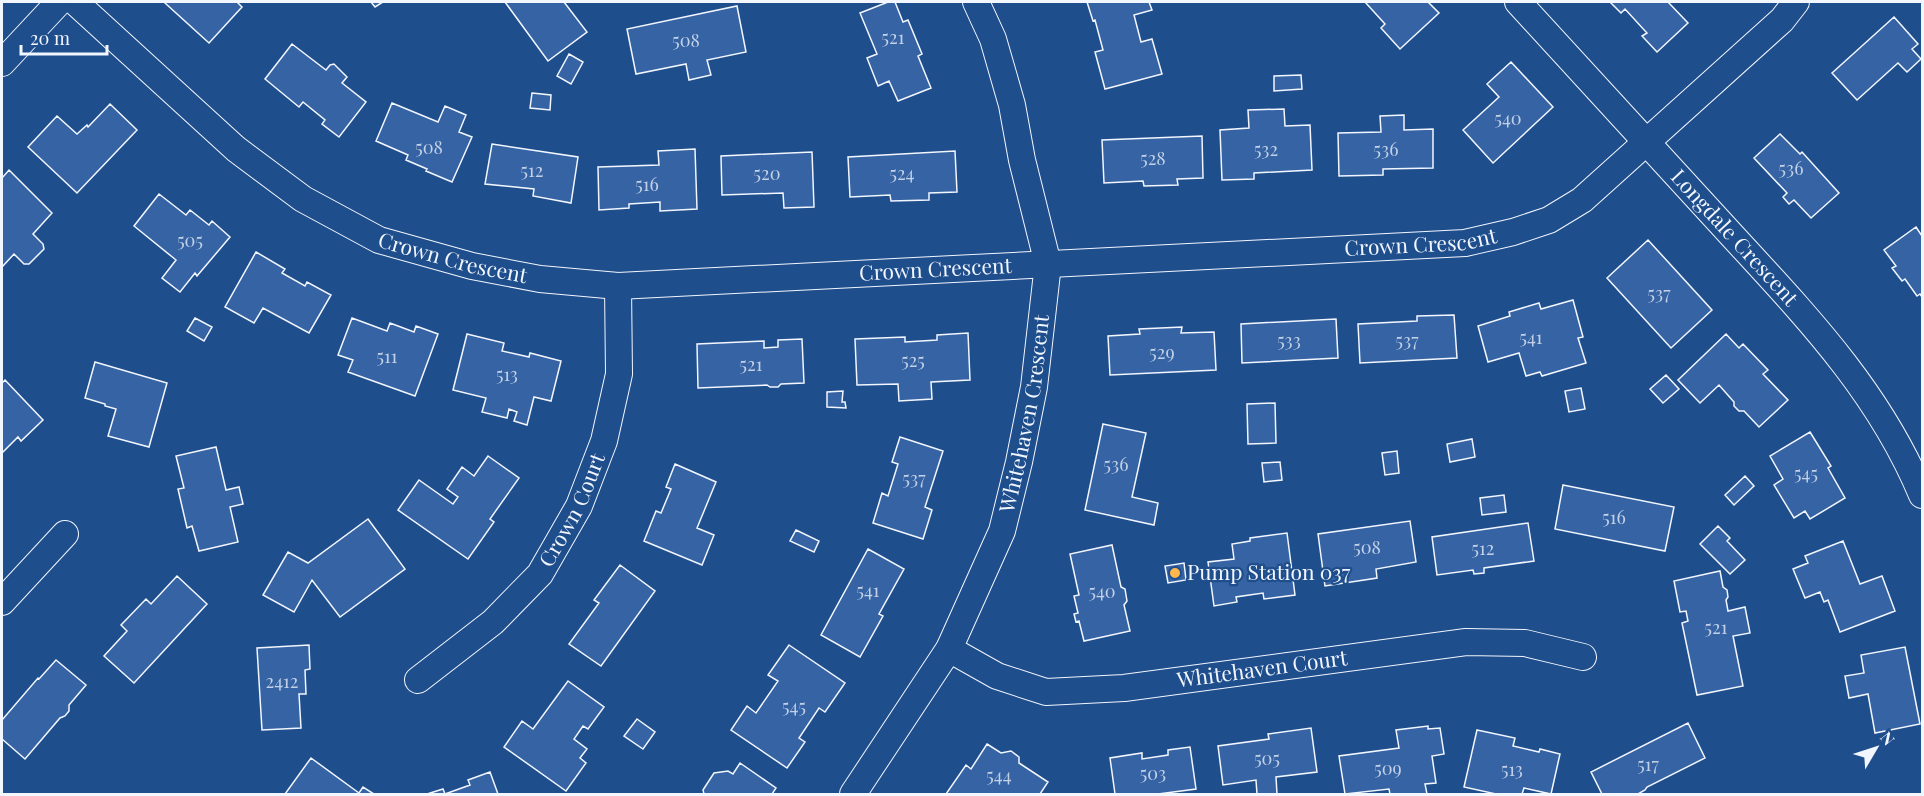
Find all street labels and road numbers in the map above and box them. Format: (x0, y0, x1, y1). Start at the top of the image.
street label: Longdale Crescent (1666, 162, 1806, 311)
street label: Crown Crescent (1344, 220, 1500, 261)
street label: Crown Crescent (375, 224, 531, 288)
street label: Crown Crescent (858, 250, 1013, 286)
street label: Whitehaven Crescent (991, 312, 1054, 516)
street label: Crown Court (531, 448, 610, 571)
street label: Whitehaven Court (1174, 642, 1349, 693)

